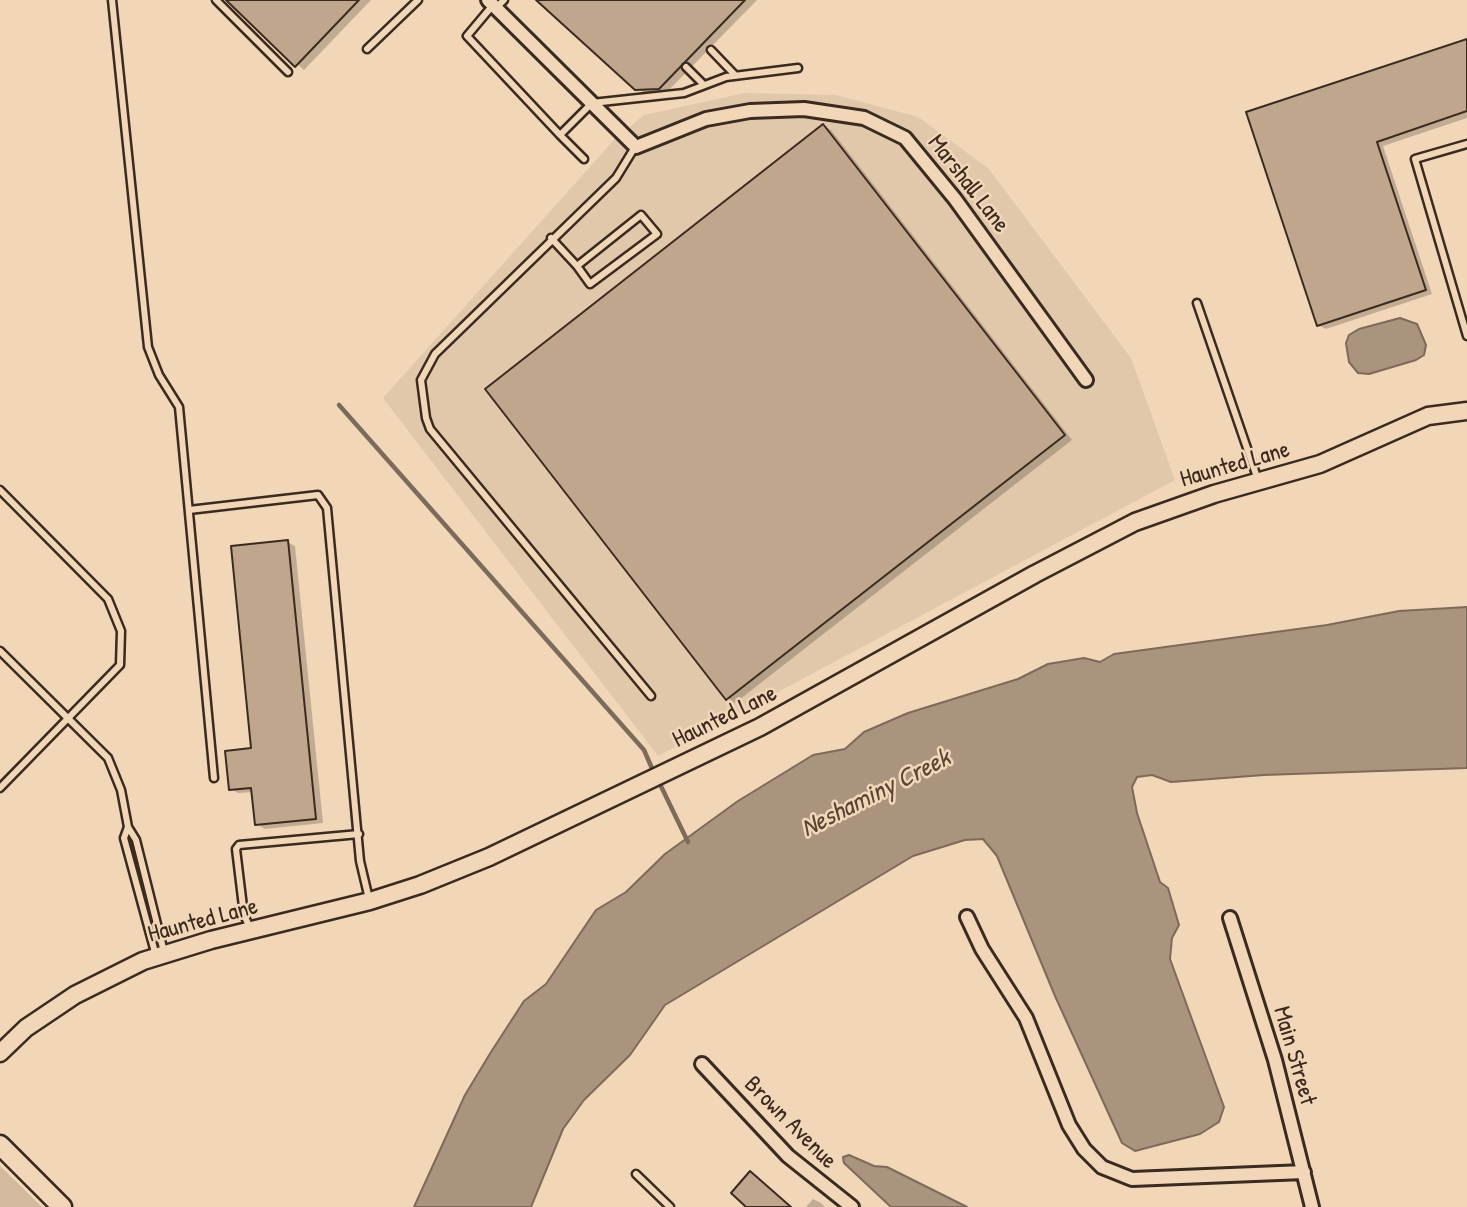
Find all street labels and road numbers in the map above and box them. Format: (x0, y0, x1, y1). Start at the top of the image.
street label: Marshall Lane (921, 129, 1015, 239)
street label: Haunted Lane (1177, 436, 1293, 494)
street label: Haunted Lane (668, 679, 782, 755)
street label: Haunted Lane (145, 893, 261, 949)
street label: Main Street (1266, 1003, 1322, 1109)
street label: Brown Avenue (738, 1071, 842, 1175)

